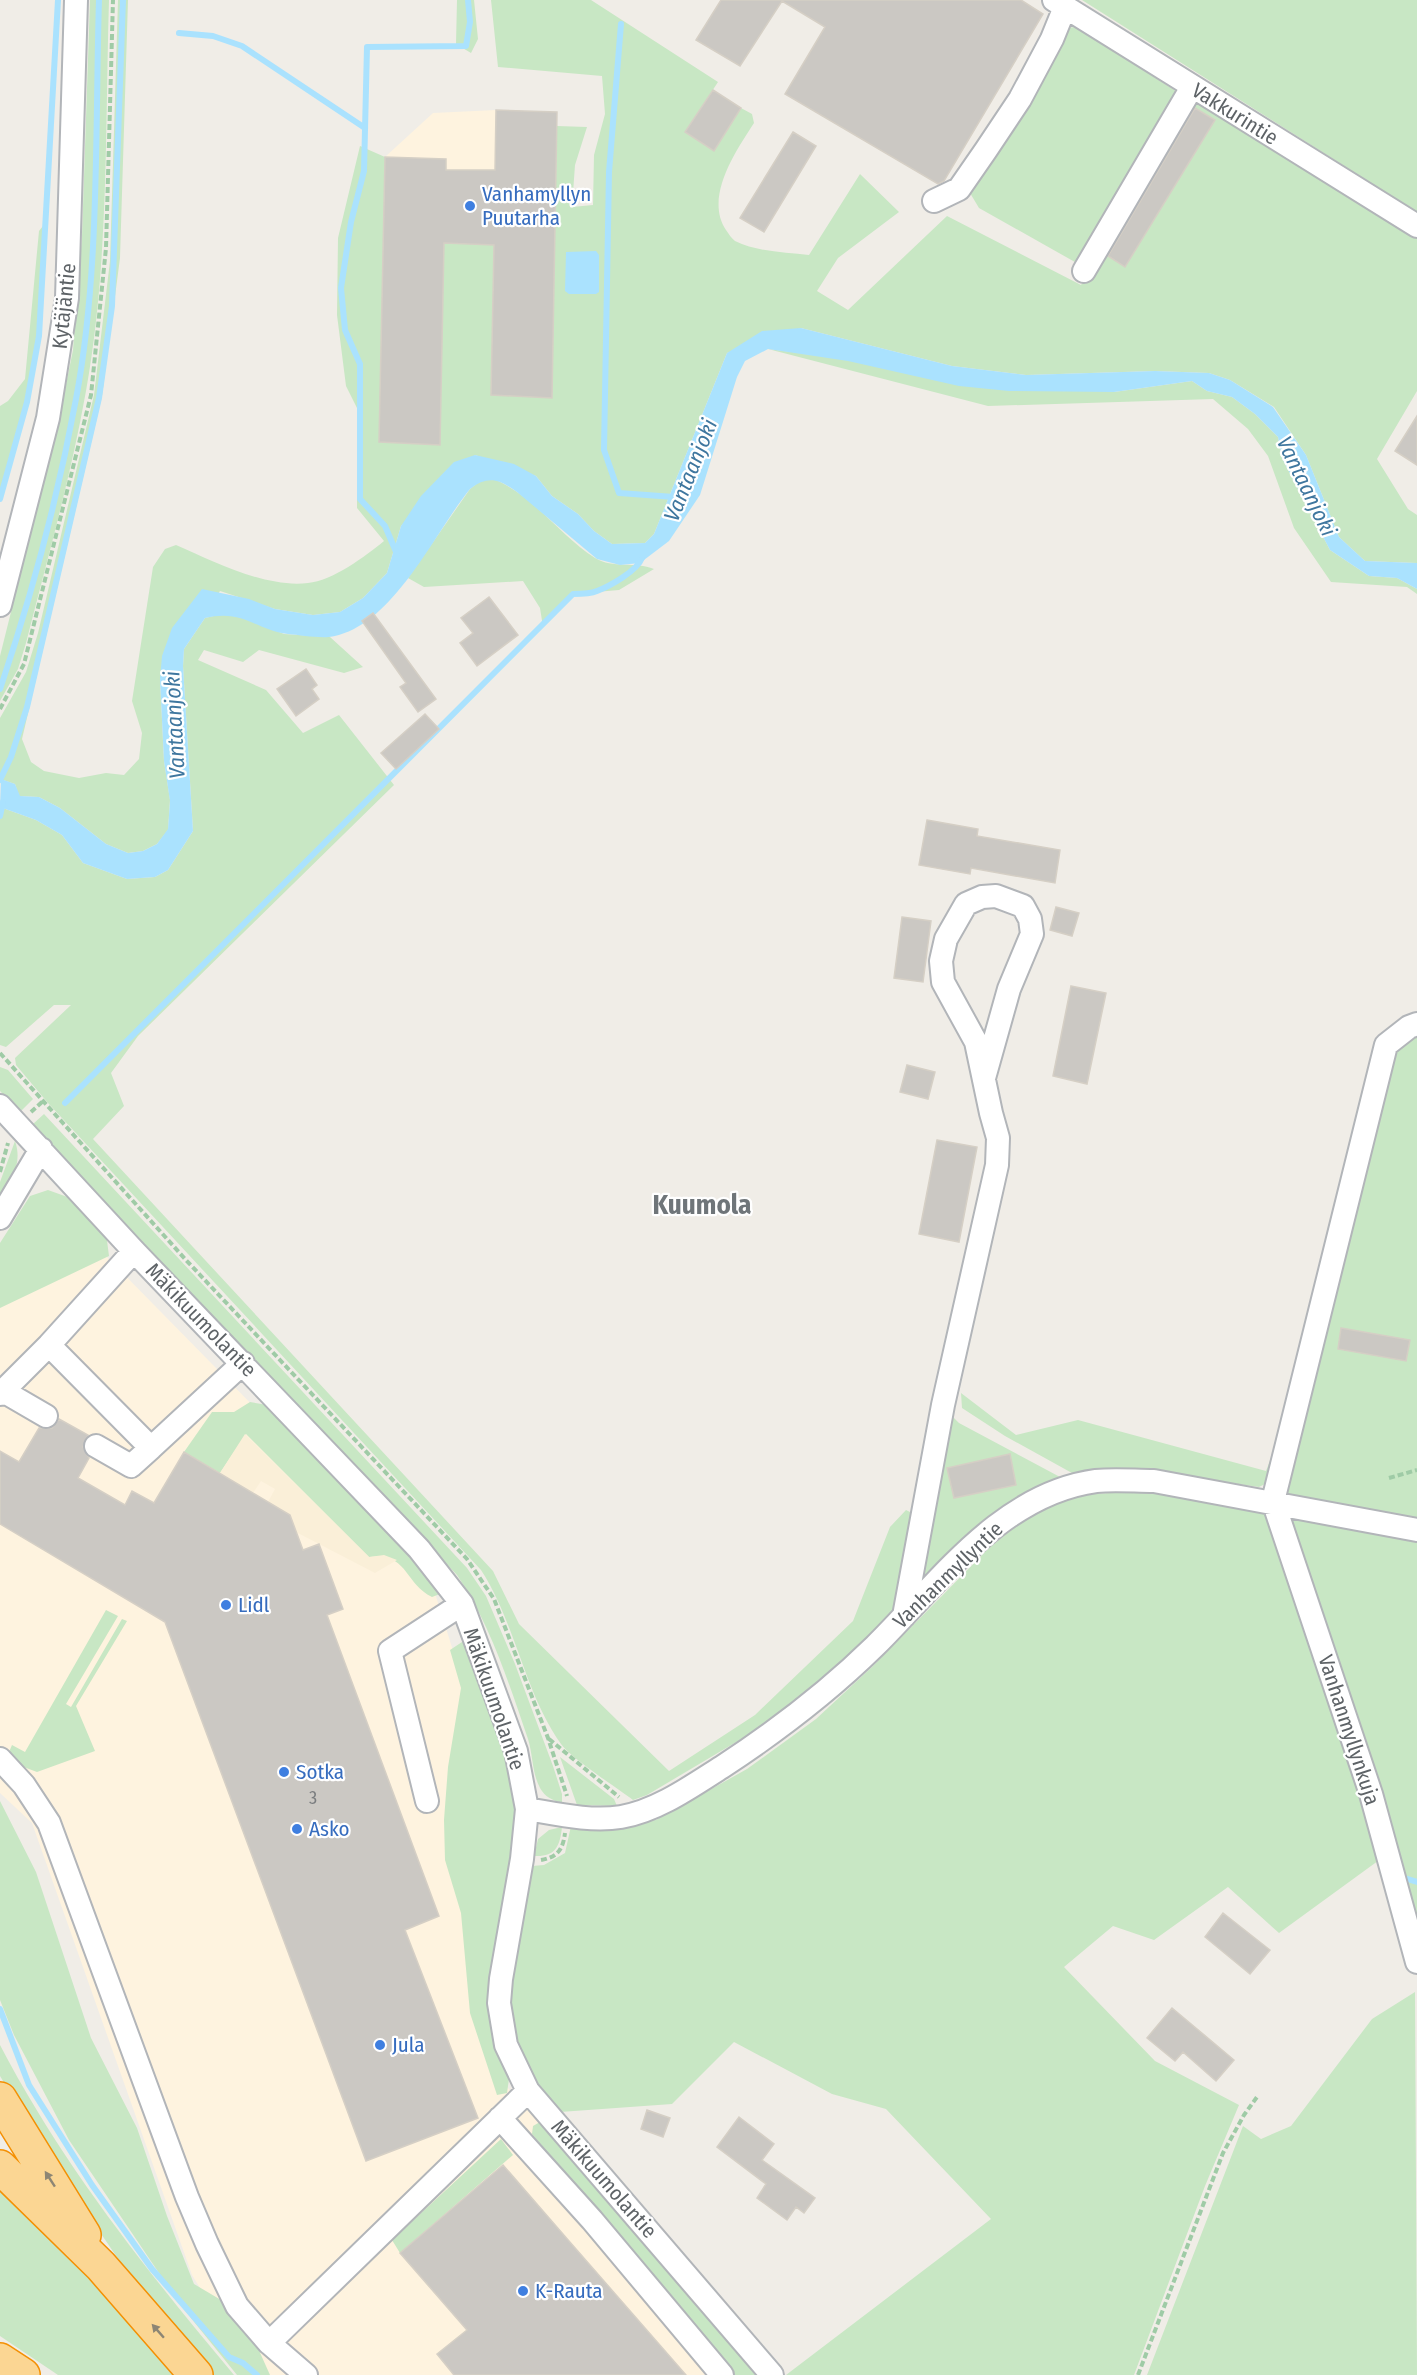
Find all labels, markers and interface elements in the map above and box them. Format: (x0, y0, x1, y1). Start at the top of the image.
street label: Vakkurintie (1187, 77, 1283, 151)
place label: Vanhamyllyn Puutarha (482, 181, 591, 231)
marker: Vanhamyllyn Puutarha (463, 199, 477, 213)
street label: Kytäjäntie (47, 262, 81, 350)
water label: Vantaanjoki (658, 415, 723, 525)
water label: Vantaanjoki (1271, 432, 1343, 541)
water label: Vantaanjoki (158, 670, 191, 780)
district label: Kuumola (652, 1189, 752, 1221)
street label: Mäkikuumolantie (140, 1258, 262, 1382)
street label: Vanhanmyllyntie (888, 1516, 1008, 1634)
place label: Lidl (238, 1592, 270, 1618)
marker: Lidl (219, 1598, 233, 1612)
street label: Mäkikuumolantie (458, 1625, 530, 1773)
street label: Vanhanmyllynkuja (1312, 1652, 1386, 1808)
place label: Sotka (296, 1759, 344, 1785)
marker: Sotka (277, 1765, 291, 1779)
house number: 3 (309, 1787, 317, 1809)
place label: Asko (309, 1816, 350, 1842)
marker: Asko (290, 1822, 304, 1836)
place label: Jula (392, 2032, 424, 2058)
marker: Jula (373, 2038, 387, 2052)
street label: Mäkikuumolantie (545, 2114, 663, 2244)
one-way arrow (45, 2171, 56, 2187)
place label: K-Rauta (535, 2278, 603, 2304)
marker: K-Rauta (516, 2284, 530, 2298)
one-way arrow (152, 2324, 165, 2339)

